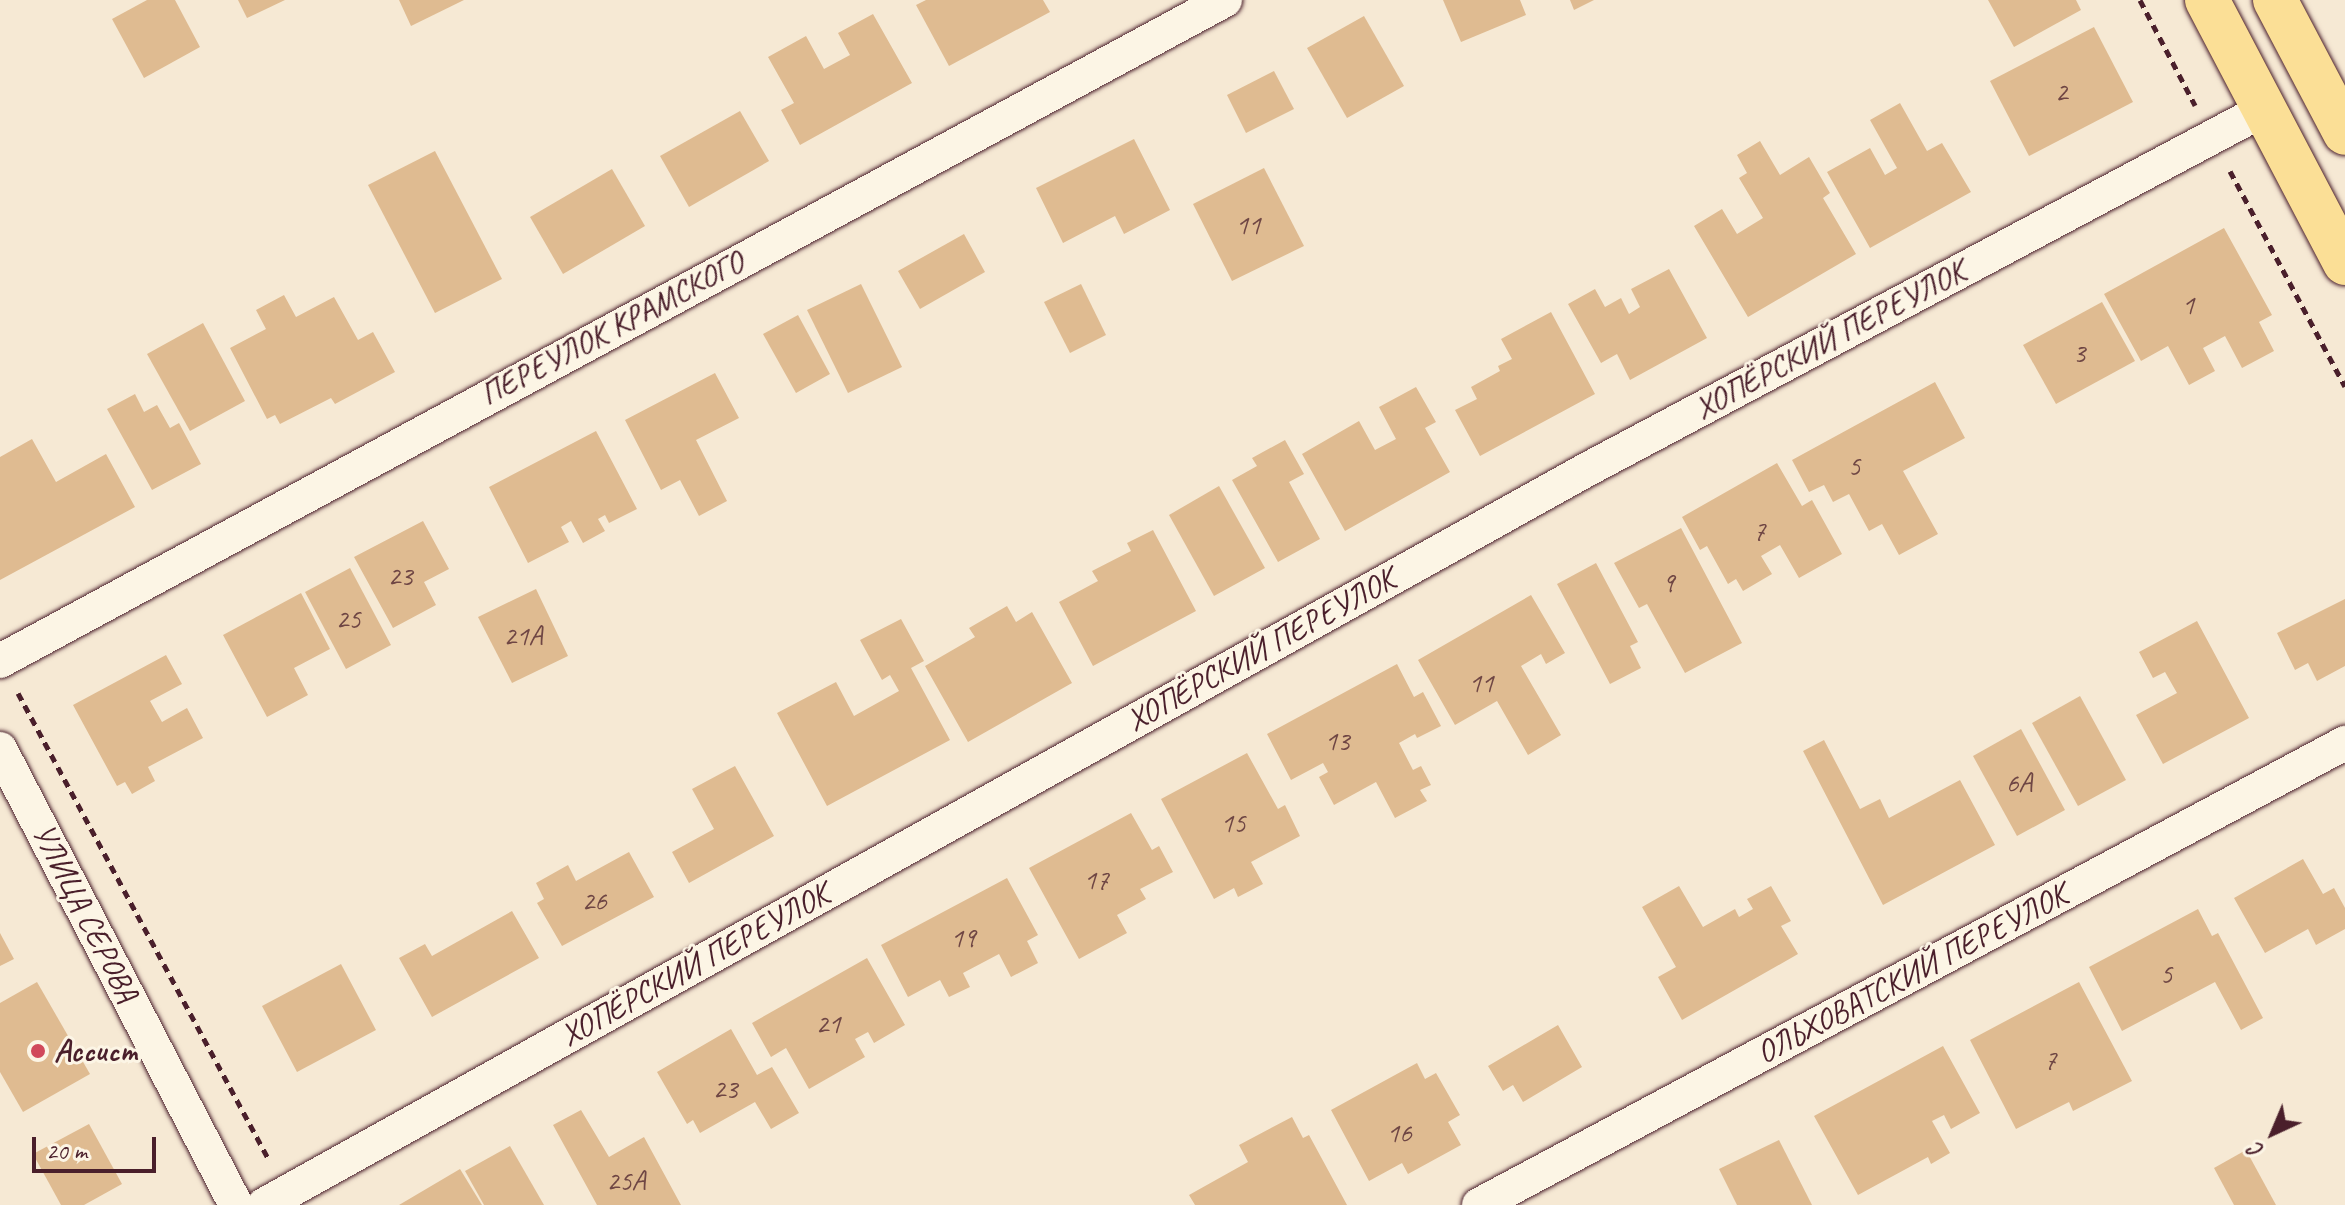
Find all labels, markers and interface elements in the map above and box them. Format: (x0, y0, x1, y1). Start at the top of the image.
house number: 2 (2055, 75, 2067, 109)
house number: 11 (1235, 208, 1261, 242)
street label: ПЕРЕУЛОК КРАМСКОГО (473, 243, 751, 415)
street label: ХОПЁРСКИЙ ПЕРЕУЛОК (1688, 252, 1972, 428)
house number: 1 (2182, 288, 2194, 322)
house number: 3 (2073, 336, 2085, 370)
house number: 5 (1848, 449, 1860, 483)
house number: 7 (1753, 514, 1765, 548)
house number: 23 (387, 559, 413, 593)
street label: ХОПЁРСКИЙ ПЕРЕУЛОК (1120, 560, 1402, 740)
house number: 9 (1662, 566, 1674, 600)
house number: 25 (335, 602, 361, 636)
house number: 21А (503, 619, 543, 653)
house number: 11 (1468, 666, 1494, 700)
house number: 13 (1324, 724, 1350, 758)
house number: 6А (2006, 766, 2032, 800)
house number: 15 (1220, 806, 1246, 840)
street label: УЛИЦА СЕРОВА (24, 817, 146, 1009)
house number: 17 (1083, 863, 1109, 897)
street label: ХОПЁРСКИЙ ПЕРЕУЛОК (554, 875, 836, 1055)
street label: ОЛЬХОВАТСКИЙ ПЕРЕУЛОК (1750, 876, 2074, 1072)
house number: 26 (581, 884, 607, 918)
house number: 19 (950, 921, 976, 955)
house number: 5 (2160, 957, 2172, 991)
house number: 21 (815, 1007, 841, 1041)
place label: Ассист (54, 1032, 136, 1070)
marker: Ассист (29, 1042, 47, 1060)
house number: 7 (2044, 1043, 2056, 1077)
house number: 23 (712, 1072, 738, 1106)
north arrow (2233, 1093, 2313, 1173)
house number: 16 (1386, 1116, 1412, 1150)
scale bar (36, 1121, 160, 1171)
text: 20 m (46, 1136, 87, 1166)
text: С (2243, 1136, 2270, 1164)
house number: 25А (606, 1164, 646, 1198)

